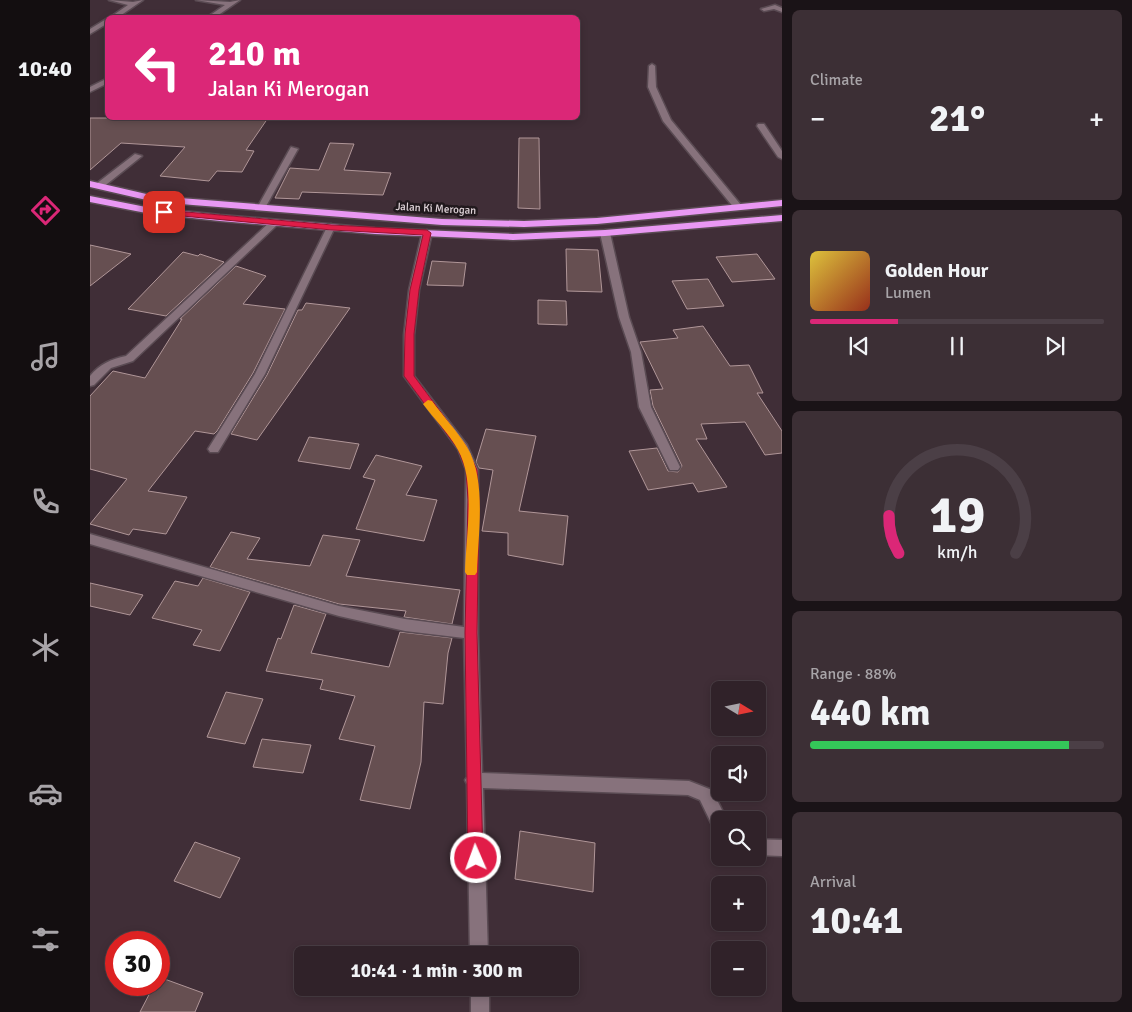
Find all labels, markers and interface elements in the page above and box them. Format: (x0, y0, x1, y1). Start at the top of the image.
text: 210 m (208, 32, 301, 75)
icon: left (125, 35, 190, 100)
text: 10:40 (18, 55, 72, 82)
text: Climate (810, 70, 863, 90)
text: Jalan Ki Merogan (208, 75, 370, 102)
text: 21° (929, 95, 985, 142)
text: − (810, 102, 825, 136)
text: + (1089, 102, 1104, 136)
pin (143, 191, 185, 233)
icon: directions (28, 193, 63, 228)
icon: arrive (150, 198, 178, 226)
street label: Jalan Ki Merogan (395, 200, 477, 217)
text: Golden Hour (885, 259, 988, 283)
text: Lumen (885, 283, 931, 303)
icon: previous (845, 332, 873, 360)
icon: pause (943, 332, 971, 360)
icon: next (1041, 332, 1069, 360)
icon: music (28, 339, 63, 374)
text: 19 (929, 483, 985, 547)
icon: phone (28, 484, 63, 519)
text: km/h (937, 541, 977, 563)
icon: climate (28, 630, 63, 665)
text: Range · 88% (810, 664, 896, 684)
north arrow (711, 681, 766, 736)
map controls (711, 681, 766, 996)
text: 440 km (810, 689, 931, 736)
button: sound (711, 746, 766, 801)
icon: car (28, 776, 63, 811)
button: search (711, 811, 766, 866)
position arrow (449, 831, 501, 883)
text: Arrival (810, 872, 856, 892)
button: + (711, 876, 766, 931)
text: 10:41 (810, 897, 903, 944)
icon: filters (28, 922, 63, 957)
speed limit sign: 30 (105, 931, 170, 996)
button: − (711, 941, 766, 996)
text: 10:41 · 1 min · 300 m (350, 959, 523, 983)

